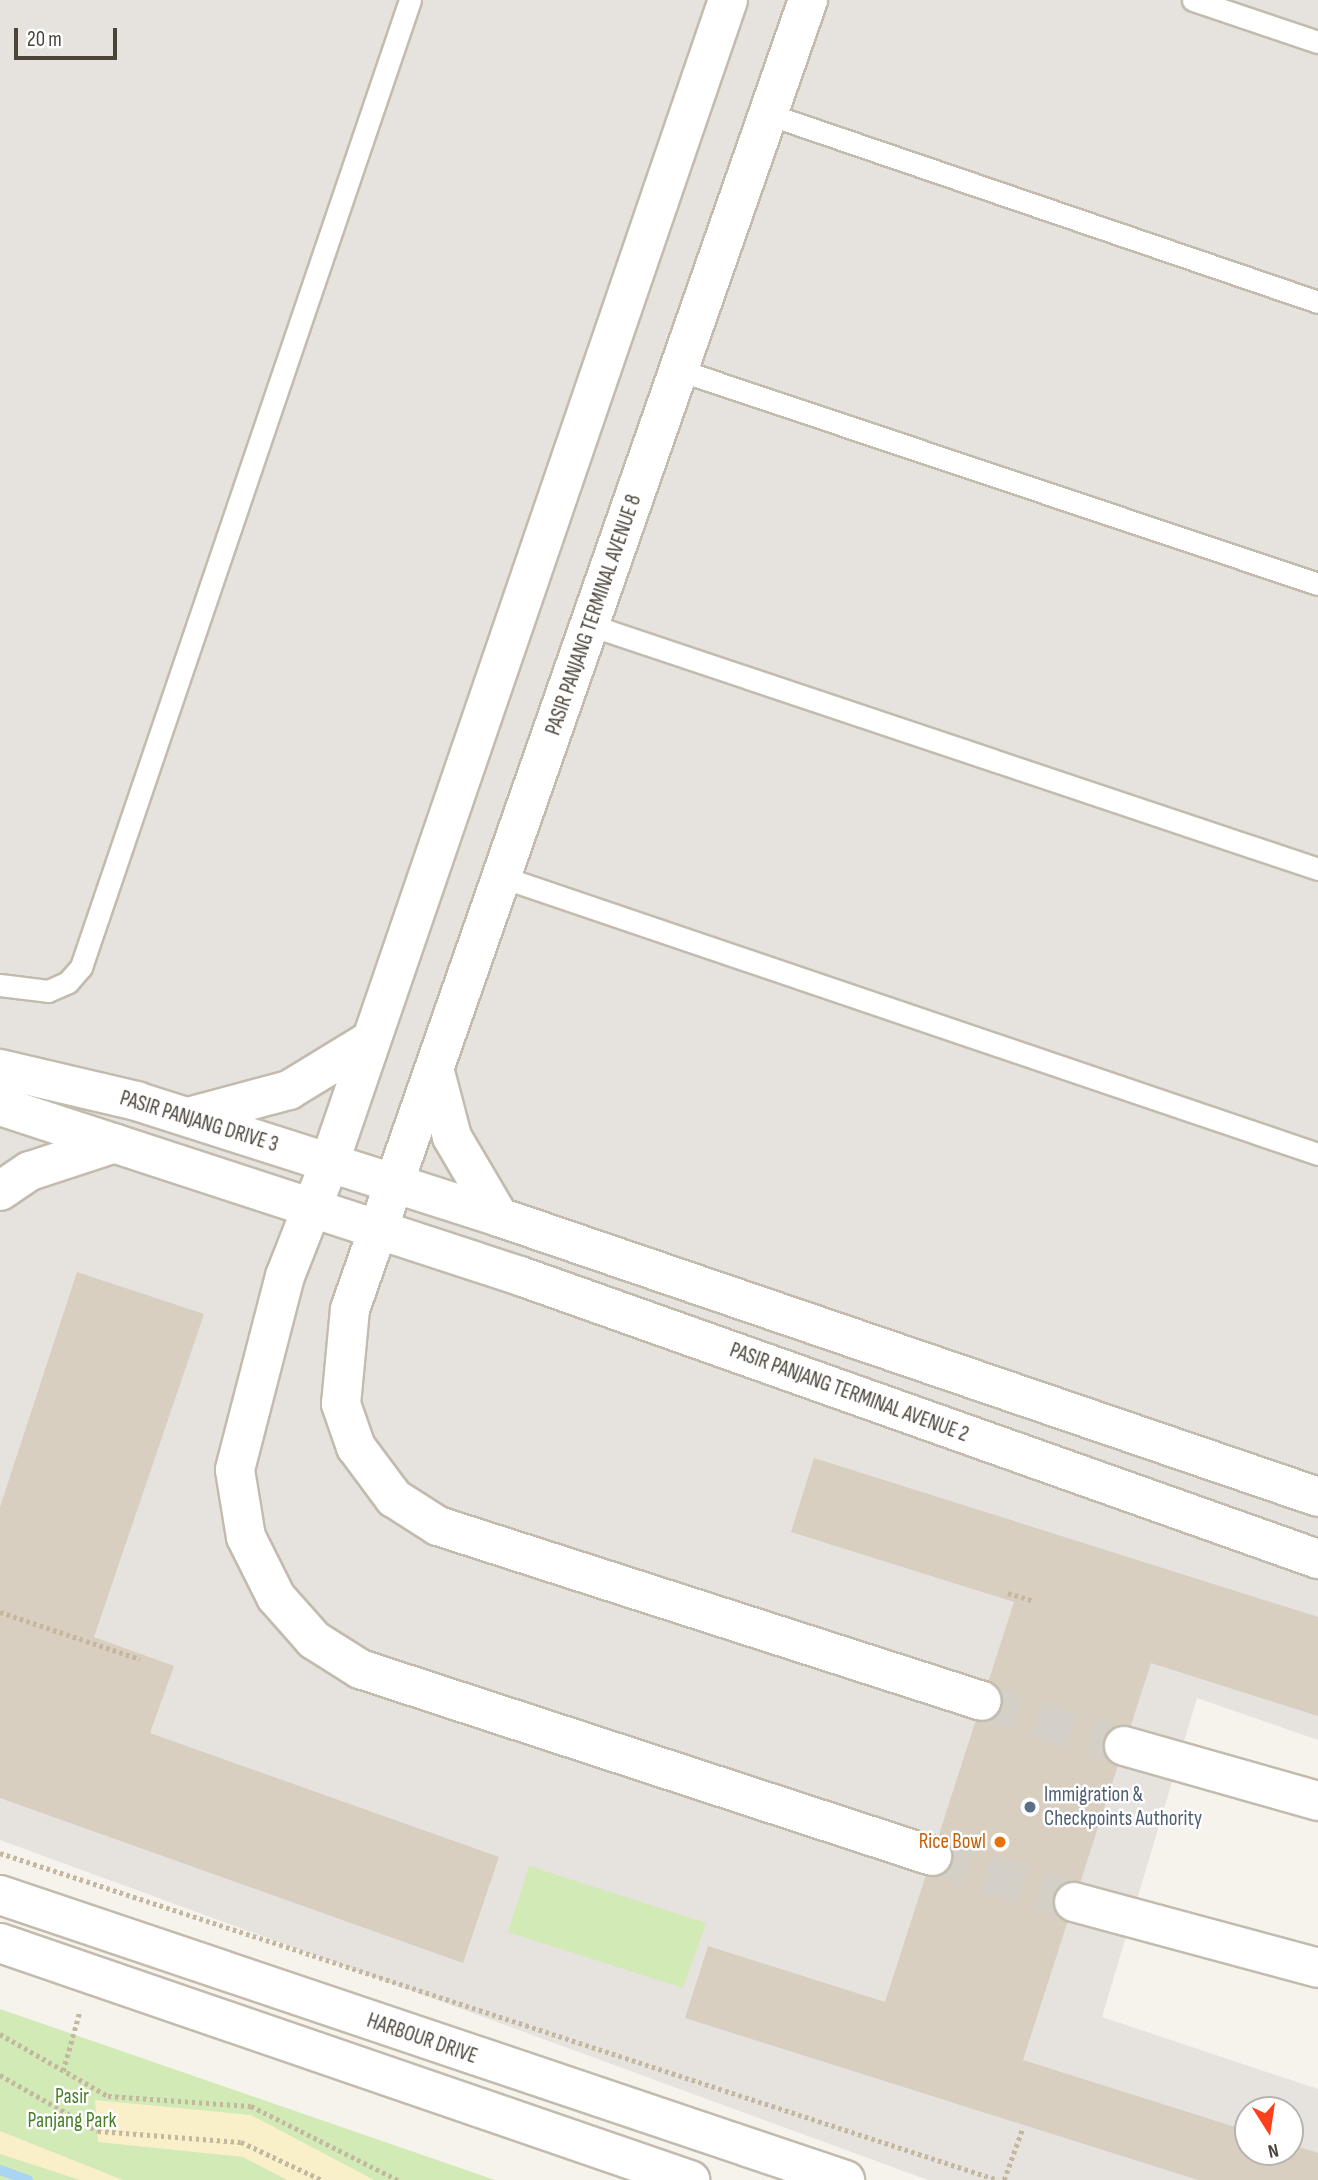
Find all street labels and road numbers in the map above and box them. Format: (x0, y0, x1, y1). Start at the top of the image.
street label: PASIR PANJANG TERMINAL AVENUE 8 (541, 491, 647, 739)
street label: PASIR PANJANG DRIVE 3 (117, 1086, 281, 1158)
street label: PASIR PANJANG TERMINAL AVENUE 2 (726, 1338, 972, 1448)
street label: HARBOUR DRIVE (364, 2008, 480, 2070)

